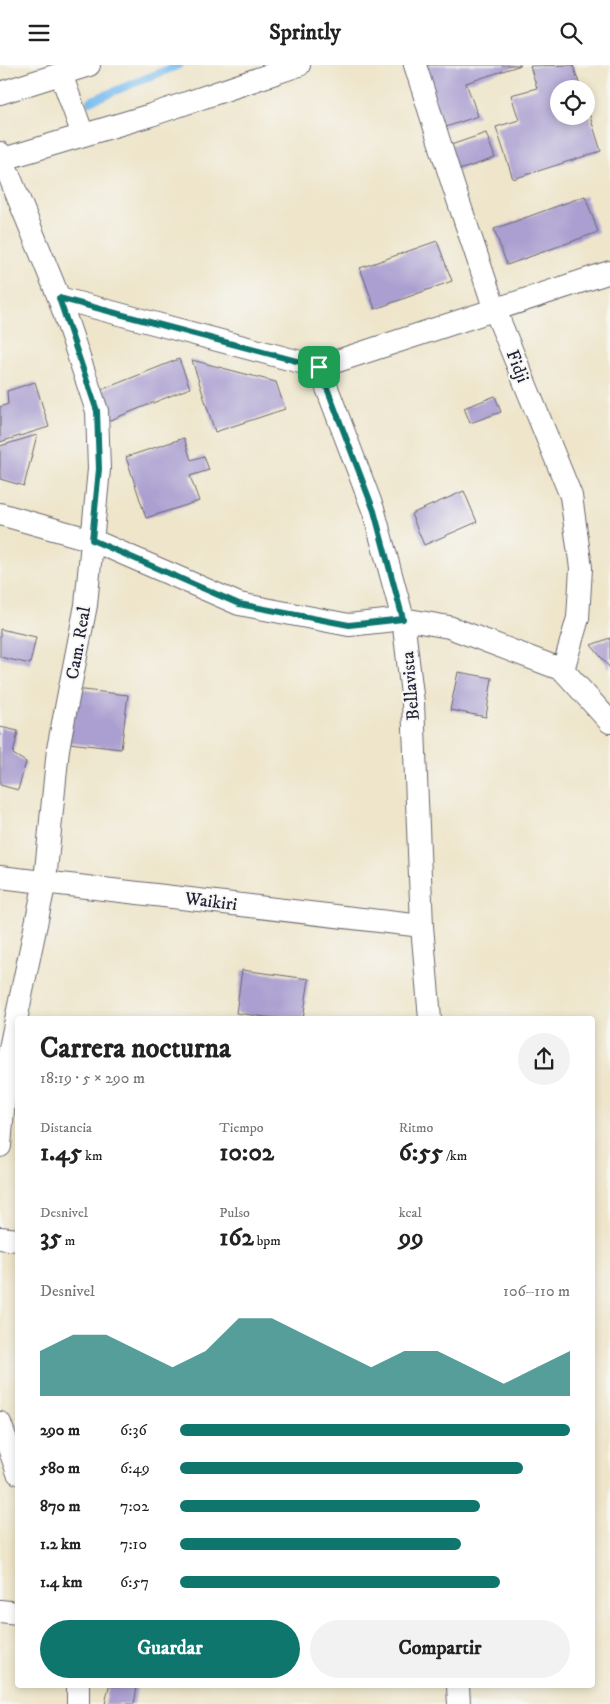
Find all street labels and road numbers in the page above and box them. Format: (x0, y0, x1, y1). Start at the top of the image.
street label: Fidji (501, 347, 534, 386)
street label: Cam. Real (62, 604, 96, 681)
street label: Bellavista (397, 650, 425, 721)
street label: Waikiri (182, 888, 238, 916)

